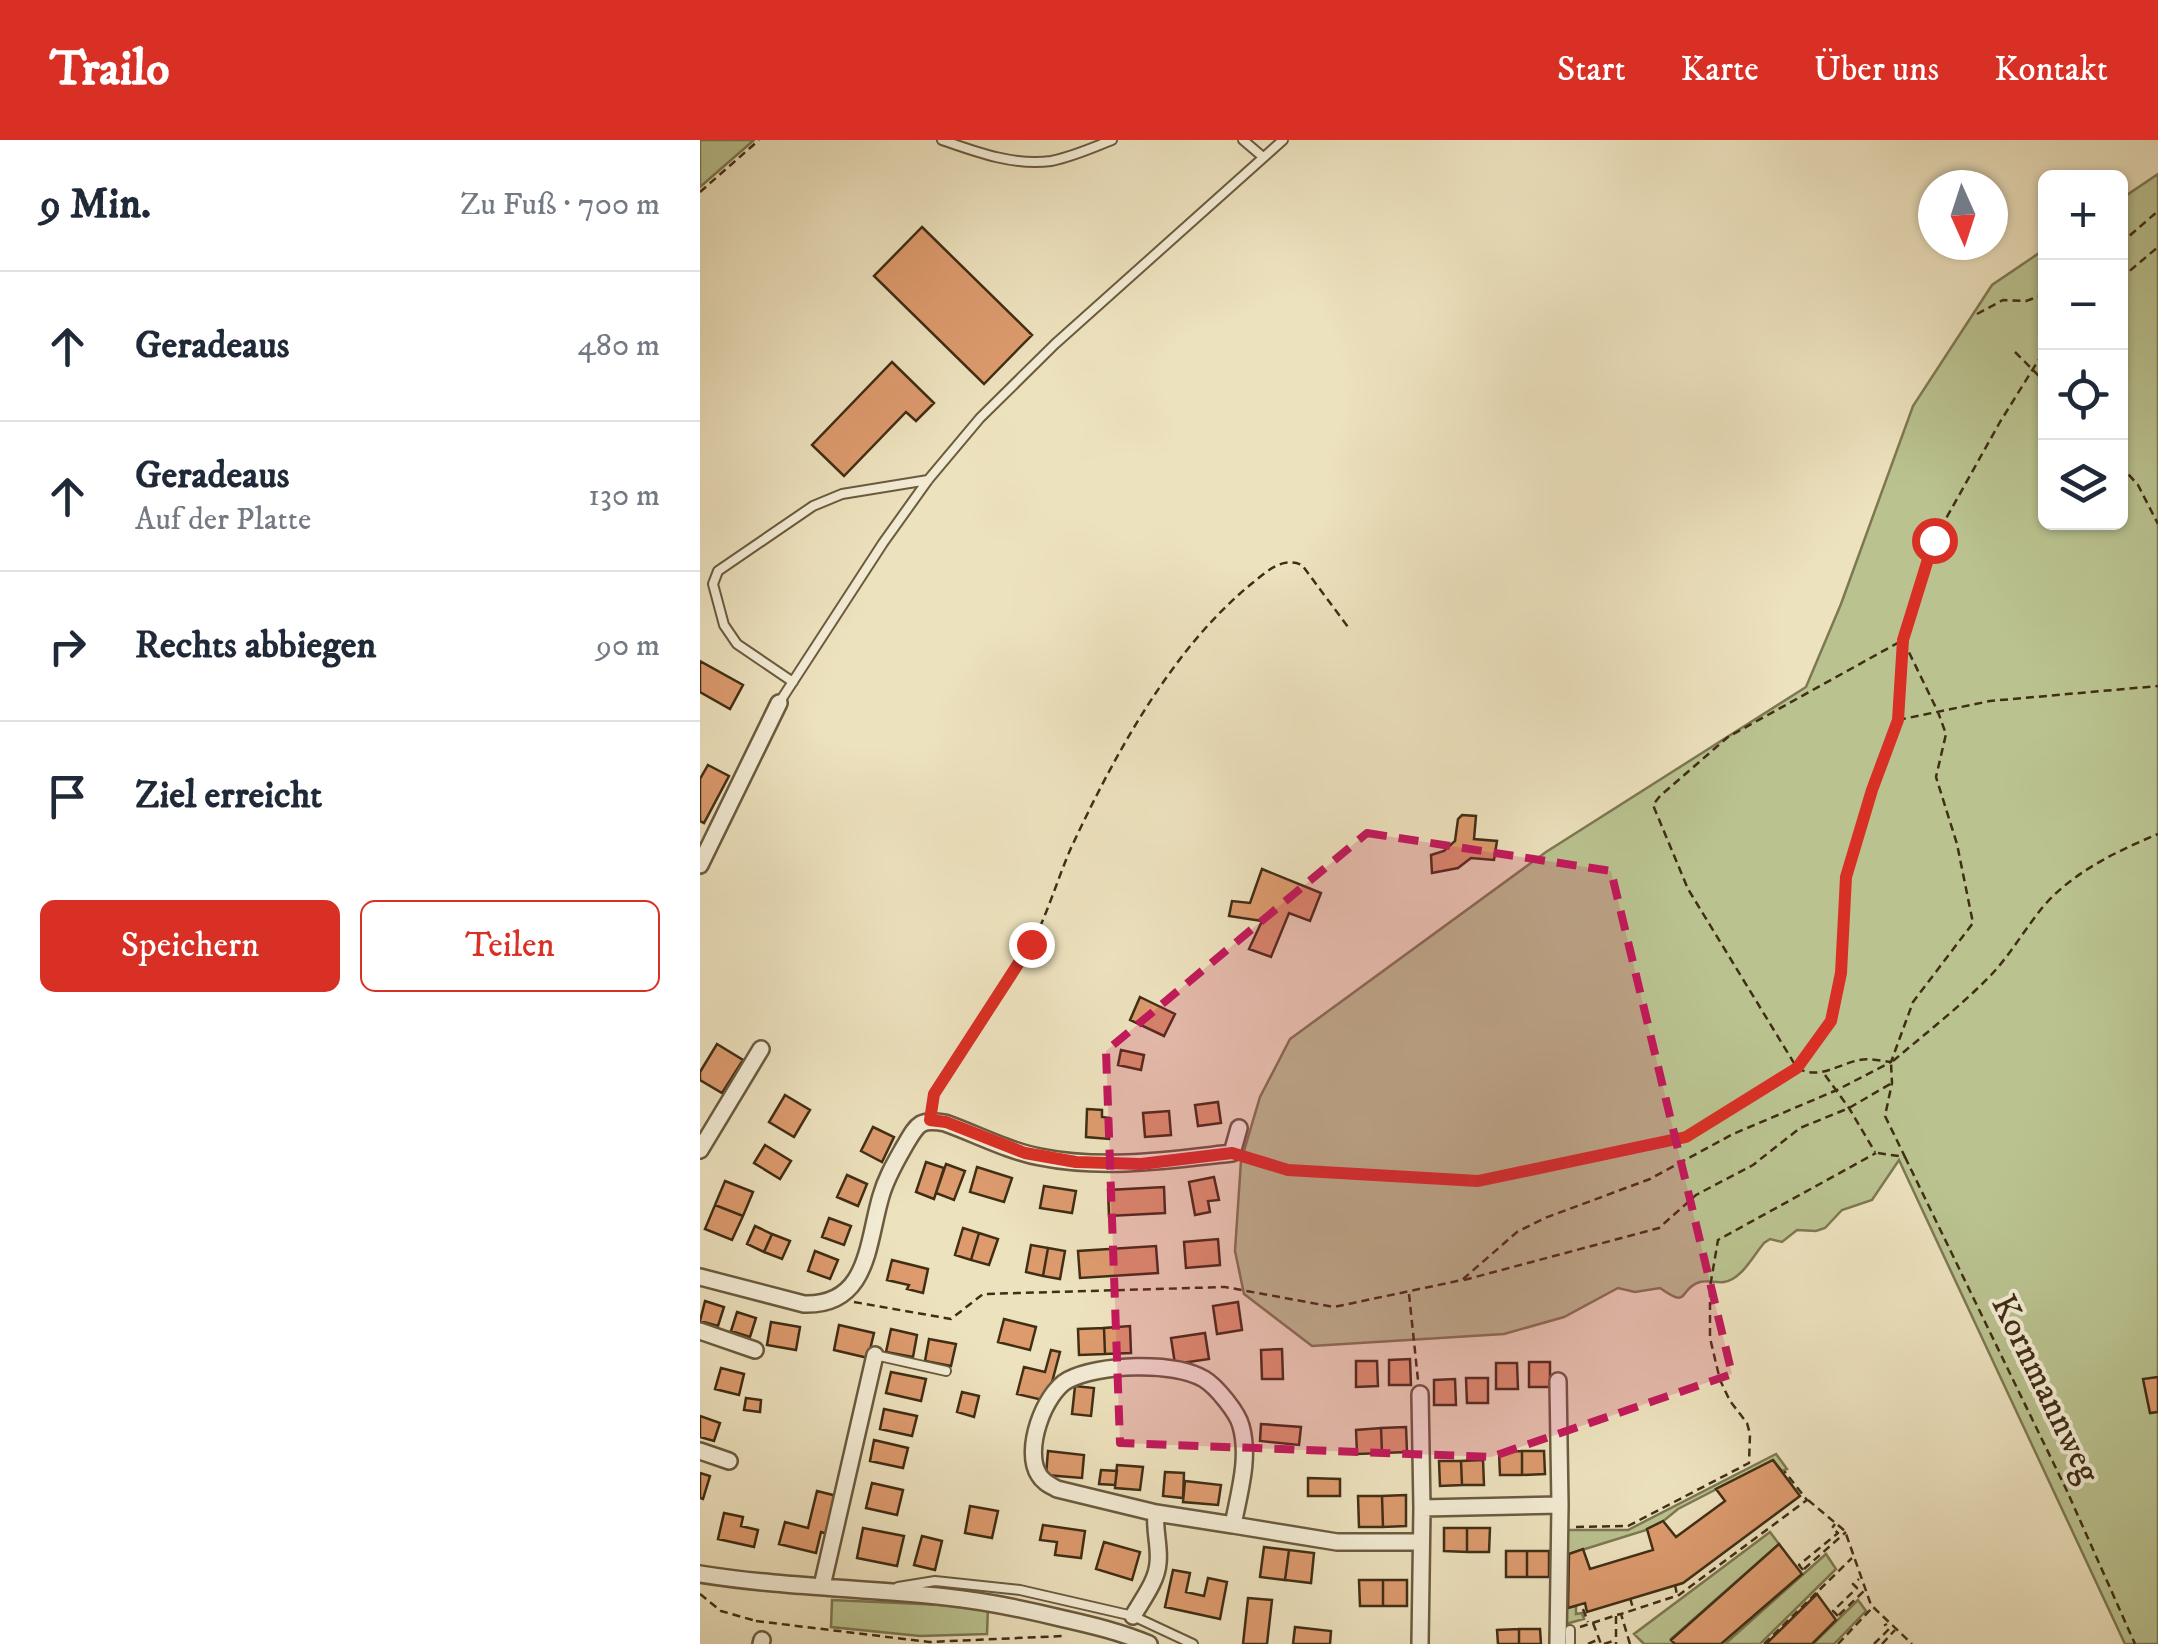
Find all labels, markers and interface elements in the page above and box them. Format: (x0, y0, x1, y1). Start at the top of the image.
text: Trailo (50, 40, 170, 100)
text: Start (1557, 48, 1626, 92)
text: Karte (1681, 48, 1759, 92)
text: Über uns (1814, 48, 1939, 92)
text: Kontakt (1994, 48, 2108, 92)
north arrow (1918, 170, 2008, 260)
map controls (2038, 170, 2128, 530)
button: + (2038, 170, 2128, 260)
text: 9 Min. (40, 179, 151, 231)
text: Zu Fuß · 700 m (460, 185, 660, 225)
button: − (2038, 260, 2128, 350)
icon: ahead (40, 319, 95, 374)
text: Geradeaus (135, 322, 289, 370)
text: 480 m (577, 326, 660, 366)
button: locate (2038, 350, 2128, 440)
button: layers (2038, 440, 2128, 530)
text: Geradeaus (135, 452, 289, 500)
icon: ahead (40, 469, 95, 524)
text: 130 m (588, 476, 660, 516)
text: Auf der Platte (135, 500, 311, 540)
route start (1912, 518, 1958, 564)
icon: right (40, 619, 95, 674)
text: Rechts abbiegen (135, 622, 376, 670)
text: 90 m (596, 626, 660, 666)
icon: arrive (40, 769, 95, 824)
text: Ziel erreicht (135, 772, 322, 820)
button: Speichern (40, 900, 340, 992)
button: Teilen (360, 900, 660, 992)
route end (1009, 922, 1055, 968)
street label: Kornmannweg (1981, 1288, 2110, 1491)

